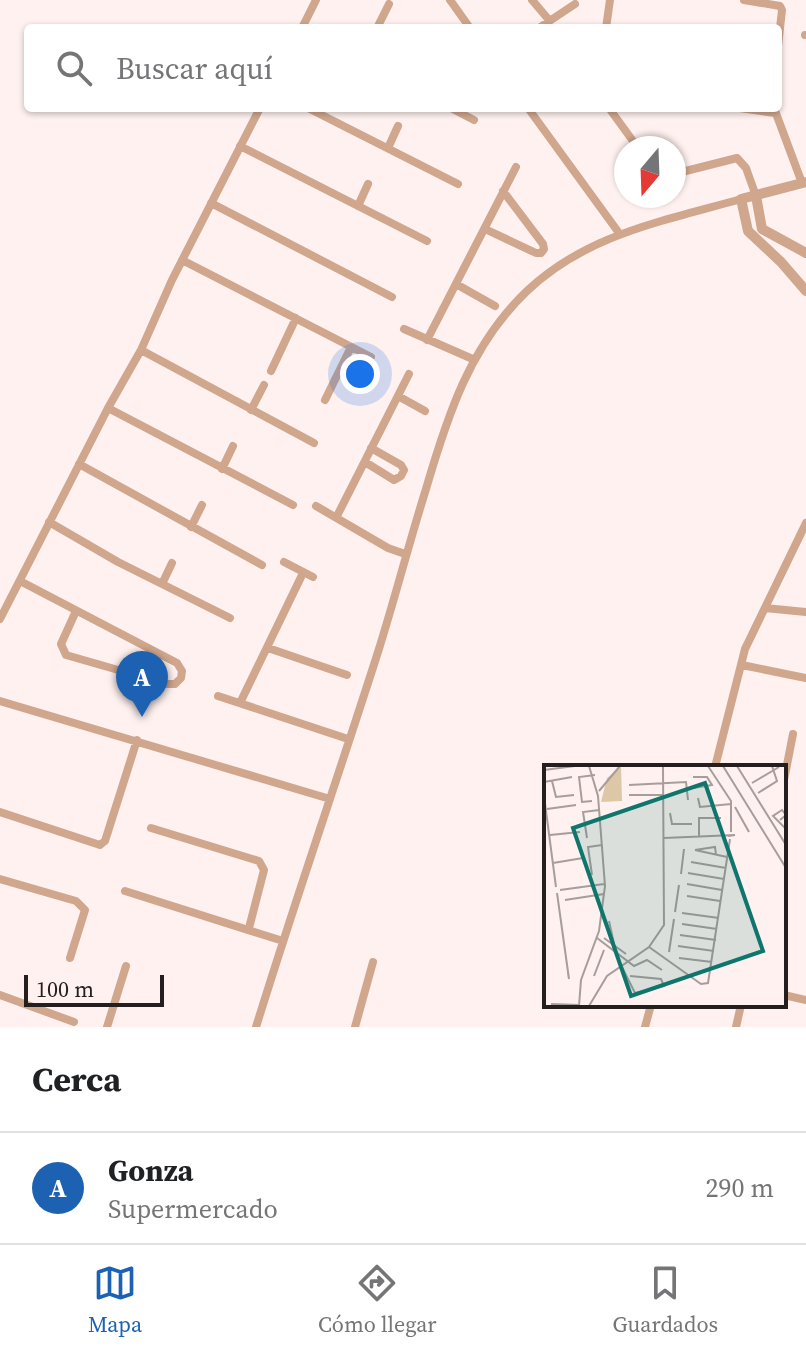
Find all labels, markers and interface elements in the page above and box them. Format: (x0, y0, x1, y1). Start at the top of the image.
search box (24, 24, 782, 112)
icon: search (52, 46, 96, 90)
text: Buscar aquí (116, 48, 273, 89)
north arrow (614, 136, 686, 208)
your location (340, 354, 380, 394)
pin: A (116, 651, 168, 717)
inset map (544, 765, 786, 1007)
scale bar (24, 971, 164, 1007)
text: 100 m (36, 974, 94, 1004)
text: Cerca (32, 1056, 121, 1102)
text: Gonza (108, 1150, 194, 1191)
text: A (49, 1170, 67, 1206)
text: 290 m (706, 1170, 774, 1206)
text: Supermercado (108, 1191, 278, 1227)
tab: Mapa (88, 1261, 142, 1339)
tab: Cómo llegar (318, 1261, 437, 1339)
tab: Guardados (613, 1261, 718, 1339)

